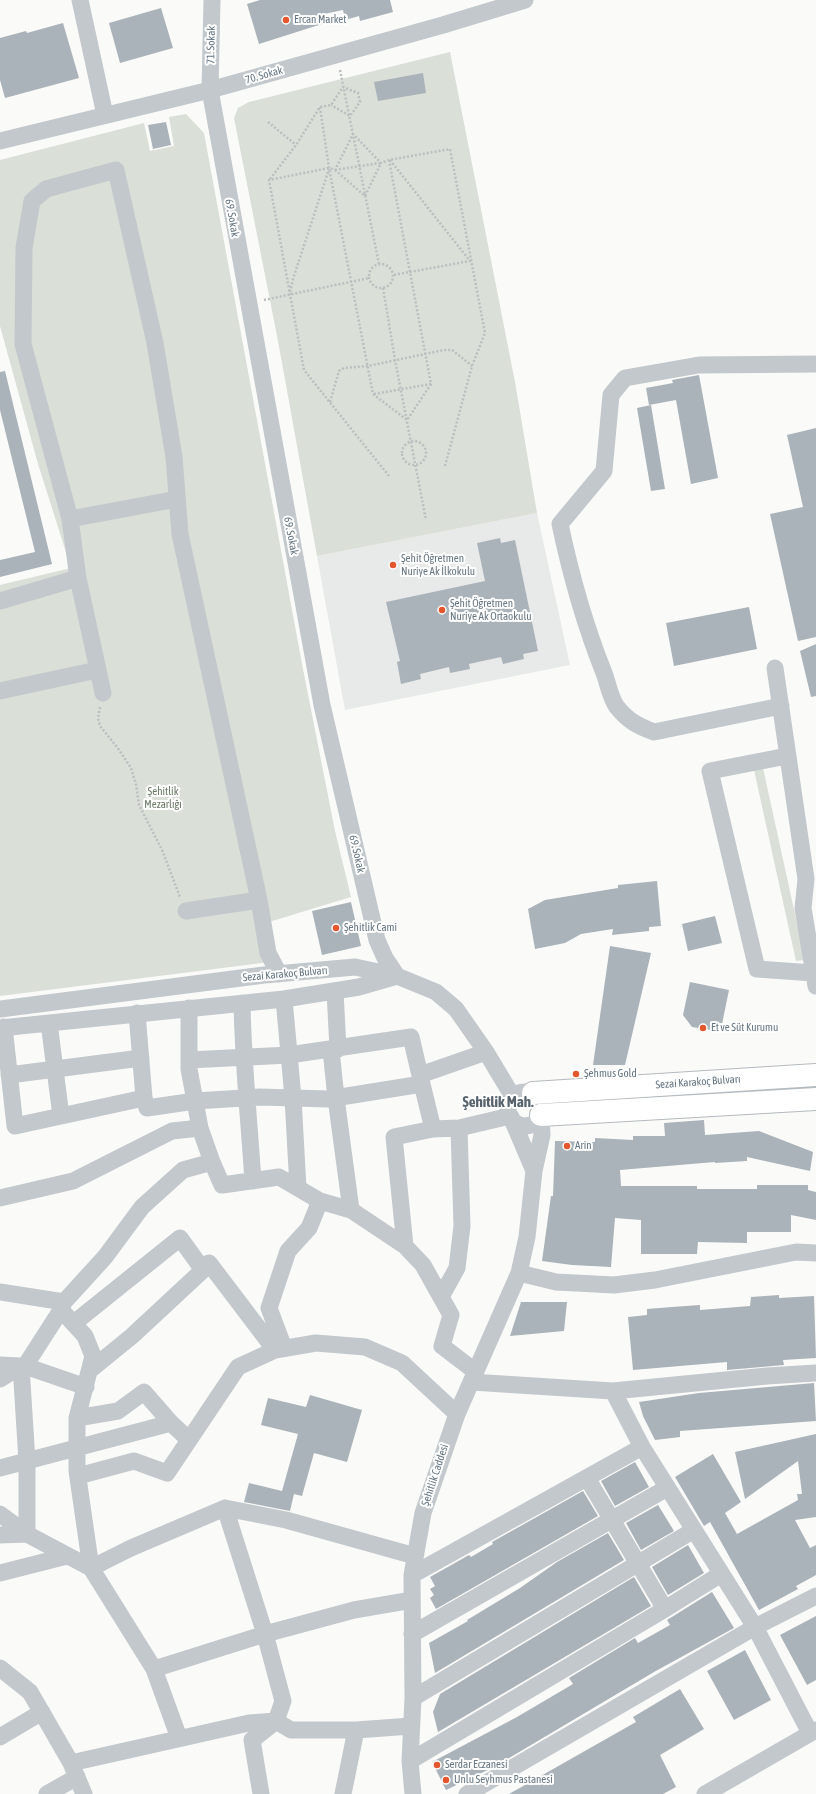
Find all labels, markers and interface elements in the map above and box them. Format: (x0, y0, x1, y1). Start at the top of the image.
place label: Ercan Market (294, 13, 346, 27)
marker: Ercan Market (281, 15, 291, 25)
street label: 71. Sokak (204, 26, 218, 64)
street label: 70. Sokak (244, 63, 284, 87)
street label: 69. Sokak (222, 198, 242, 238)
street label: 69. Sokak (281, 516, 301, 556)
place label: Şehit Öğretmen Nuriye Ak İlkokulu (401, 552, 475, 578)
marker: Şehit Öğretmen Nuriye Ak İlkokulu (388, 560, 398, 570)
place label: Şehit Öğretmen Nuriye Ak Ortaokulu (450, 597, 532, 623)
marker: Şehit Öğretmen Nuriye Ak Ortaokulu (437, 605, 447, 615)
park label: Şehitlik Mezarlığı (144, 785, 182, 811)
street label: 69. Sokak (346, 834, 368, 874)
place label: Şehitlik Cami (344, 921, 397, 935)
marker: Şehitlik Cami (331, 923, 341, 933)
street label: Sezai Karakoç Bulvarı (242, 964, 328, 984)
place label: Et ve Süt Kurumu (711, 1021, 778, 1035)
marker: Et ve Süt Kurumu (698, 1023, 708, 1033)
place label: Şehmus Gold (584, 1067, 637, 1081)
marker: Şehmus Gold (571, 1069, 581, 1079)
street label: Sezai Karakoç Bulvarı (655, 1072, 741, 1092)
district label: Şehitlik Mah. (462, 1093, 534, 1111)
place label: Arin (575, 1139, 591, 1153)
marker: Arin (562, 1141, 572, 1151)
street label: Şehitlik Caddesi (419, 1442, 451, 1508)
place label: Serdar Eczanesi (445, 1758, 508, 1772)
marker: Serdar Eczanesi (432, 1760, 442, 1770)
place label: Unlu Seyhmus Pastanesi (454, 1773, 553, 1787)
marker: Unlu Seyhmus Pastanesi (441, 1775, 451, 1785)

